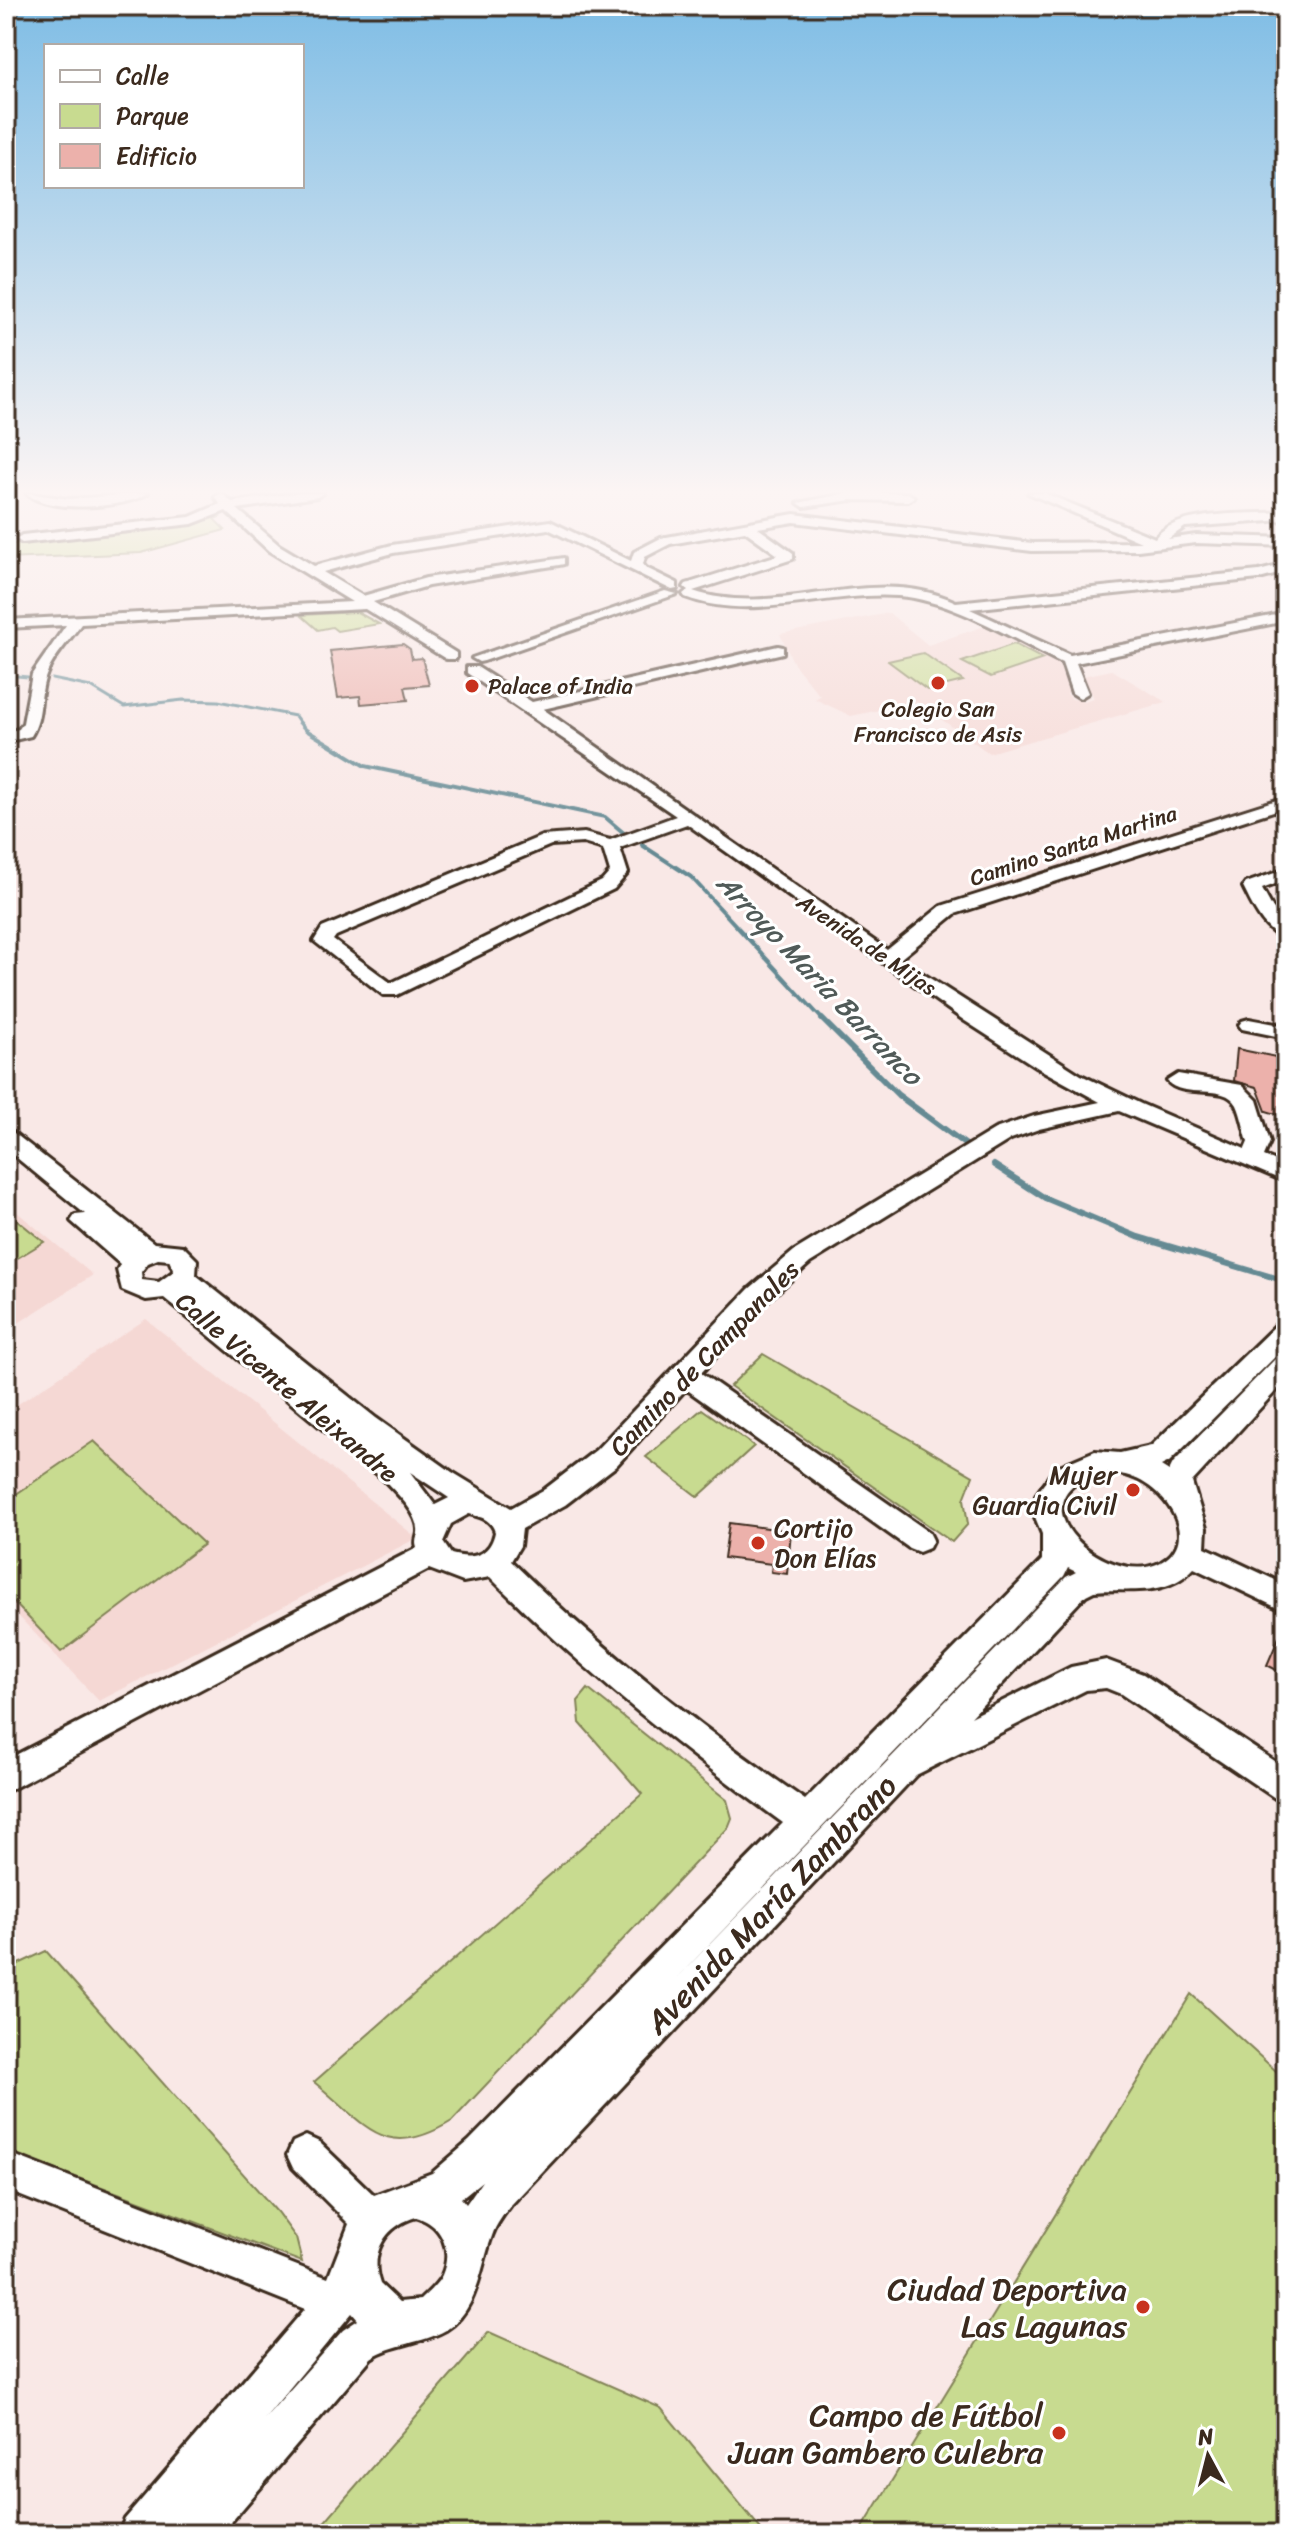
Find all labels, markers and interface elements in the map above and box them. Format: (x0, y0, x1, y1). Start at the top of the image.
legend (44, 44, 304, 188)
text: Calle (116, 55, 169, 97)
text: Parque (116, 95, 189, 137)
text: Edificio (116, 135, 197, 177)
place label: Palace of India (488, 667, 633, 706)
marker: Colegio San Francisco de Asis (929, 674, 947, 692)
marker: Palace of India (463, 677, 481, 695)
place label: Colegio San Francisco de Asis (854, 690, 1023, 754)
street label: Camino Santa Martina (964, 793, 1183, 897)
water label: Arroyo Maria Barranco (704, 860, 936, 1099)
street label: Avenida de Mijas (788, 882, 945, 1006)
street label: Camino de Campanales (597, 1249, 811, 1467)
street label: Calle Vicente Aleixandre (165, 1279, 409, 1495)
place label: Mujer Guardia Civil (972, 1452, 1118, 1528)
marker: Mujer Guardia Civil (1124, 1481, 1142, 1499)
place label: Cortijo Don Elías (774, 1505, 877, 1581)
marker: Cortijo Don Elías (749, 1534, 767, 1552)
street label: Avenida María Zambrano (630, 1760, 912, 2049)
place label: Ciudad Deportiva Las Lagunas (887, 2261, 1127, 2355)
marker: Ciudad Deportiva Las Lagunas (1134, 2298, 1152, 2316)
place label: Campo de Fútbol Juan Gambero Culebra (727, 2387, 1044, 2481)
north arrow (1168, 2416, 1248, 2496)
text: N (1195, 2416, 1216, 2457)
marker: Campo de Fútbol Juan Gambero Culebra (1050, 2424, 1068, 2442)

